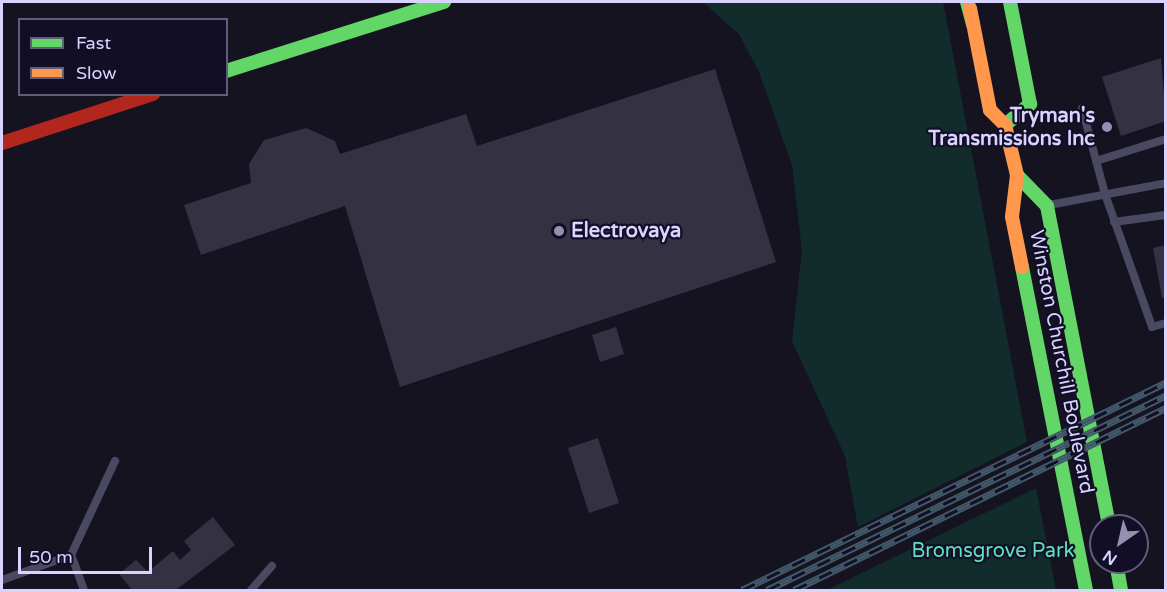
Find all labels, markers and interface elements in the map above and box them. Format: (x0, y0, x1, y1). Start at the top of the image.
legend (18, 18, 228, 96)
text: Fast (76, 32, 111, 54)
text: Slow (76, 62, 117, 84)
place label: Tryman's Transmissions Inc (928, 104, 1095, 151)
marker: Tryman's Transmissions Inc (1100, 120, 1114, 134)
place label: Electrovaya (571, 219, 681, 243)
marker: Electrovaya (552, 224, 566, 238)
street label: Winston Churchill Boulevard (1024, 228, 1098, 496)
north arrow (1089, 514, 1149, 574)
scale bar (21, 535, 154, 573)
park label: Bromsgrove Park (912, 539, 1074, 563)
text: N (1099, 545, 1121, 569)
text: 50 m (29, 546, 73, 568)

